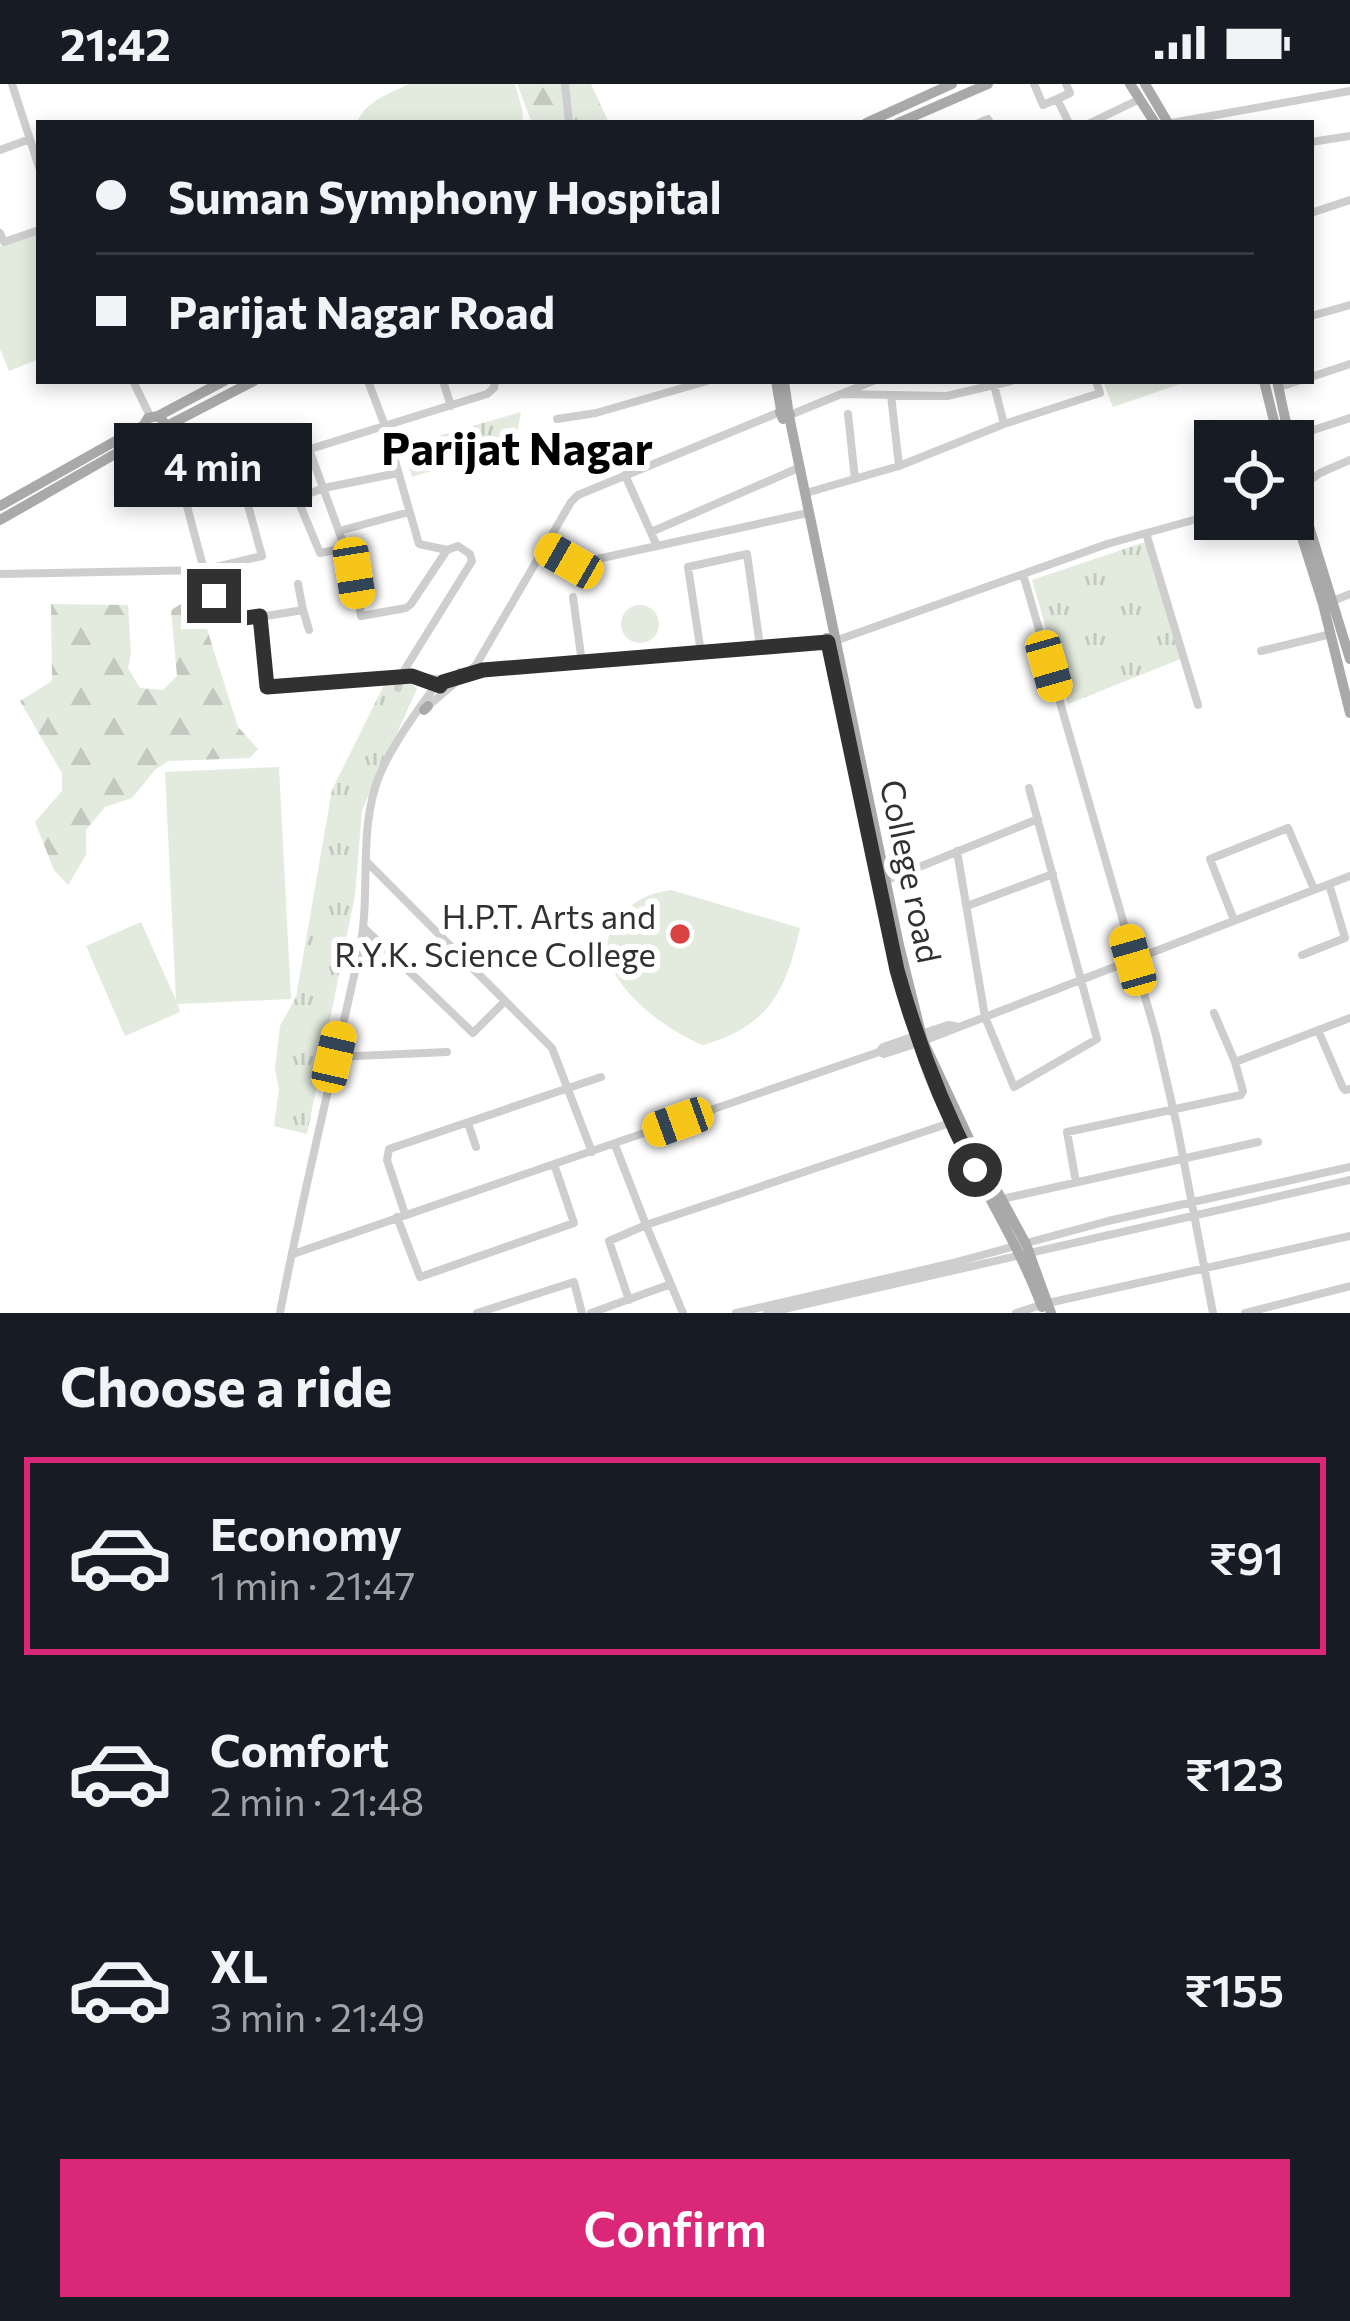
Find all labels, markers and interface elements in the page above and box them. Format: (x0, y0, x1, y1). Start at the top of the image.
text: 21:42 (60, 15, 171, 70)
text: Suman Symphony Hospital (168, 168, 722, 223)
text: Parijat Nagar Road (168, 283, 555, 338)
district label: Parijat Nagar (381, 419, 653, 474)
map controls (1194, 420, 1314, 540)
button: locate (1194, 420, 1314, 540)
callout: 4 min (115, 422, 313, 506)
text: 4 min (164, 441, 262, 489)
car (529, 527, 609, 595)
car (331, 535, 377, 611)
route end (187, 569, 241, 623)
car (1022, 626, 1076, 706)
street label: College road (873, 776, 951, 966)
place label: H.P.T. Arts and R.Y.K. Science College (334, 895, 656, 974)
car (1106, 920, 1160, 1000)
marker: H.P.T. Arts and R.Y.K. Science College (667, 921, 693, 947)
car (308, 1018, 360, 1096)
car (638, 1093, 718, 1151)
route start (948, 1143, 1002, 1197)
text: Choose a ride (60, 1352, 392, 1418)
icon: car (66, 1502, 174, 1610)
text: Economy (210, 1505, 402, 1560)
text: ₹91 (1209, 1529, 1284, 1584)
text: 1 min · 21:47 (210, 1560, 415, 1608)
icon: car (66, 1718, 174, 1826)
text: Comfort (210, 1721, 389, 1776)
text: ₹123 (1185, 1745, 1284, 1800)
text: 2 min · 21:48 (210, 1776, 424, 1824)
icon: car (66, 1934, 174, 2042)
text: XL (210, 1937, 268, 1992)
text: ₹155 (1184, 1961, 1284, 2016)
text: 3 min · 21:49 (210, 1992, 425, 2040)
button: Confirm (60, 2159, 1290, 2297)

